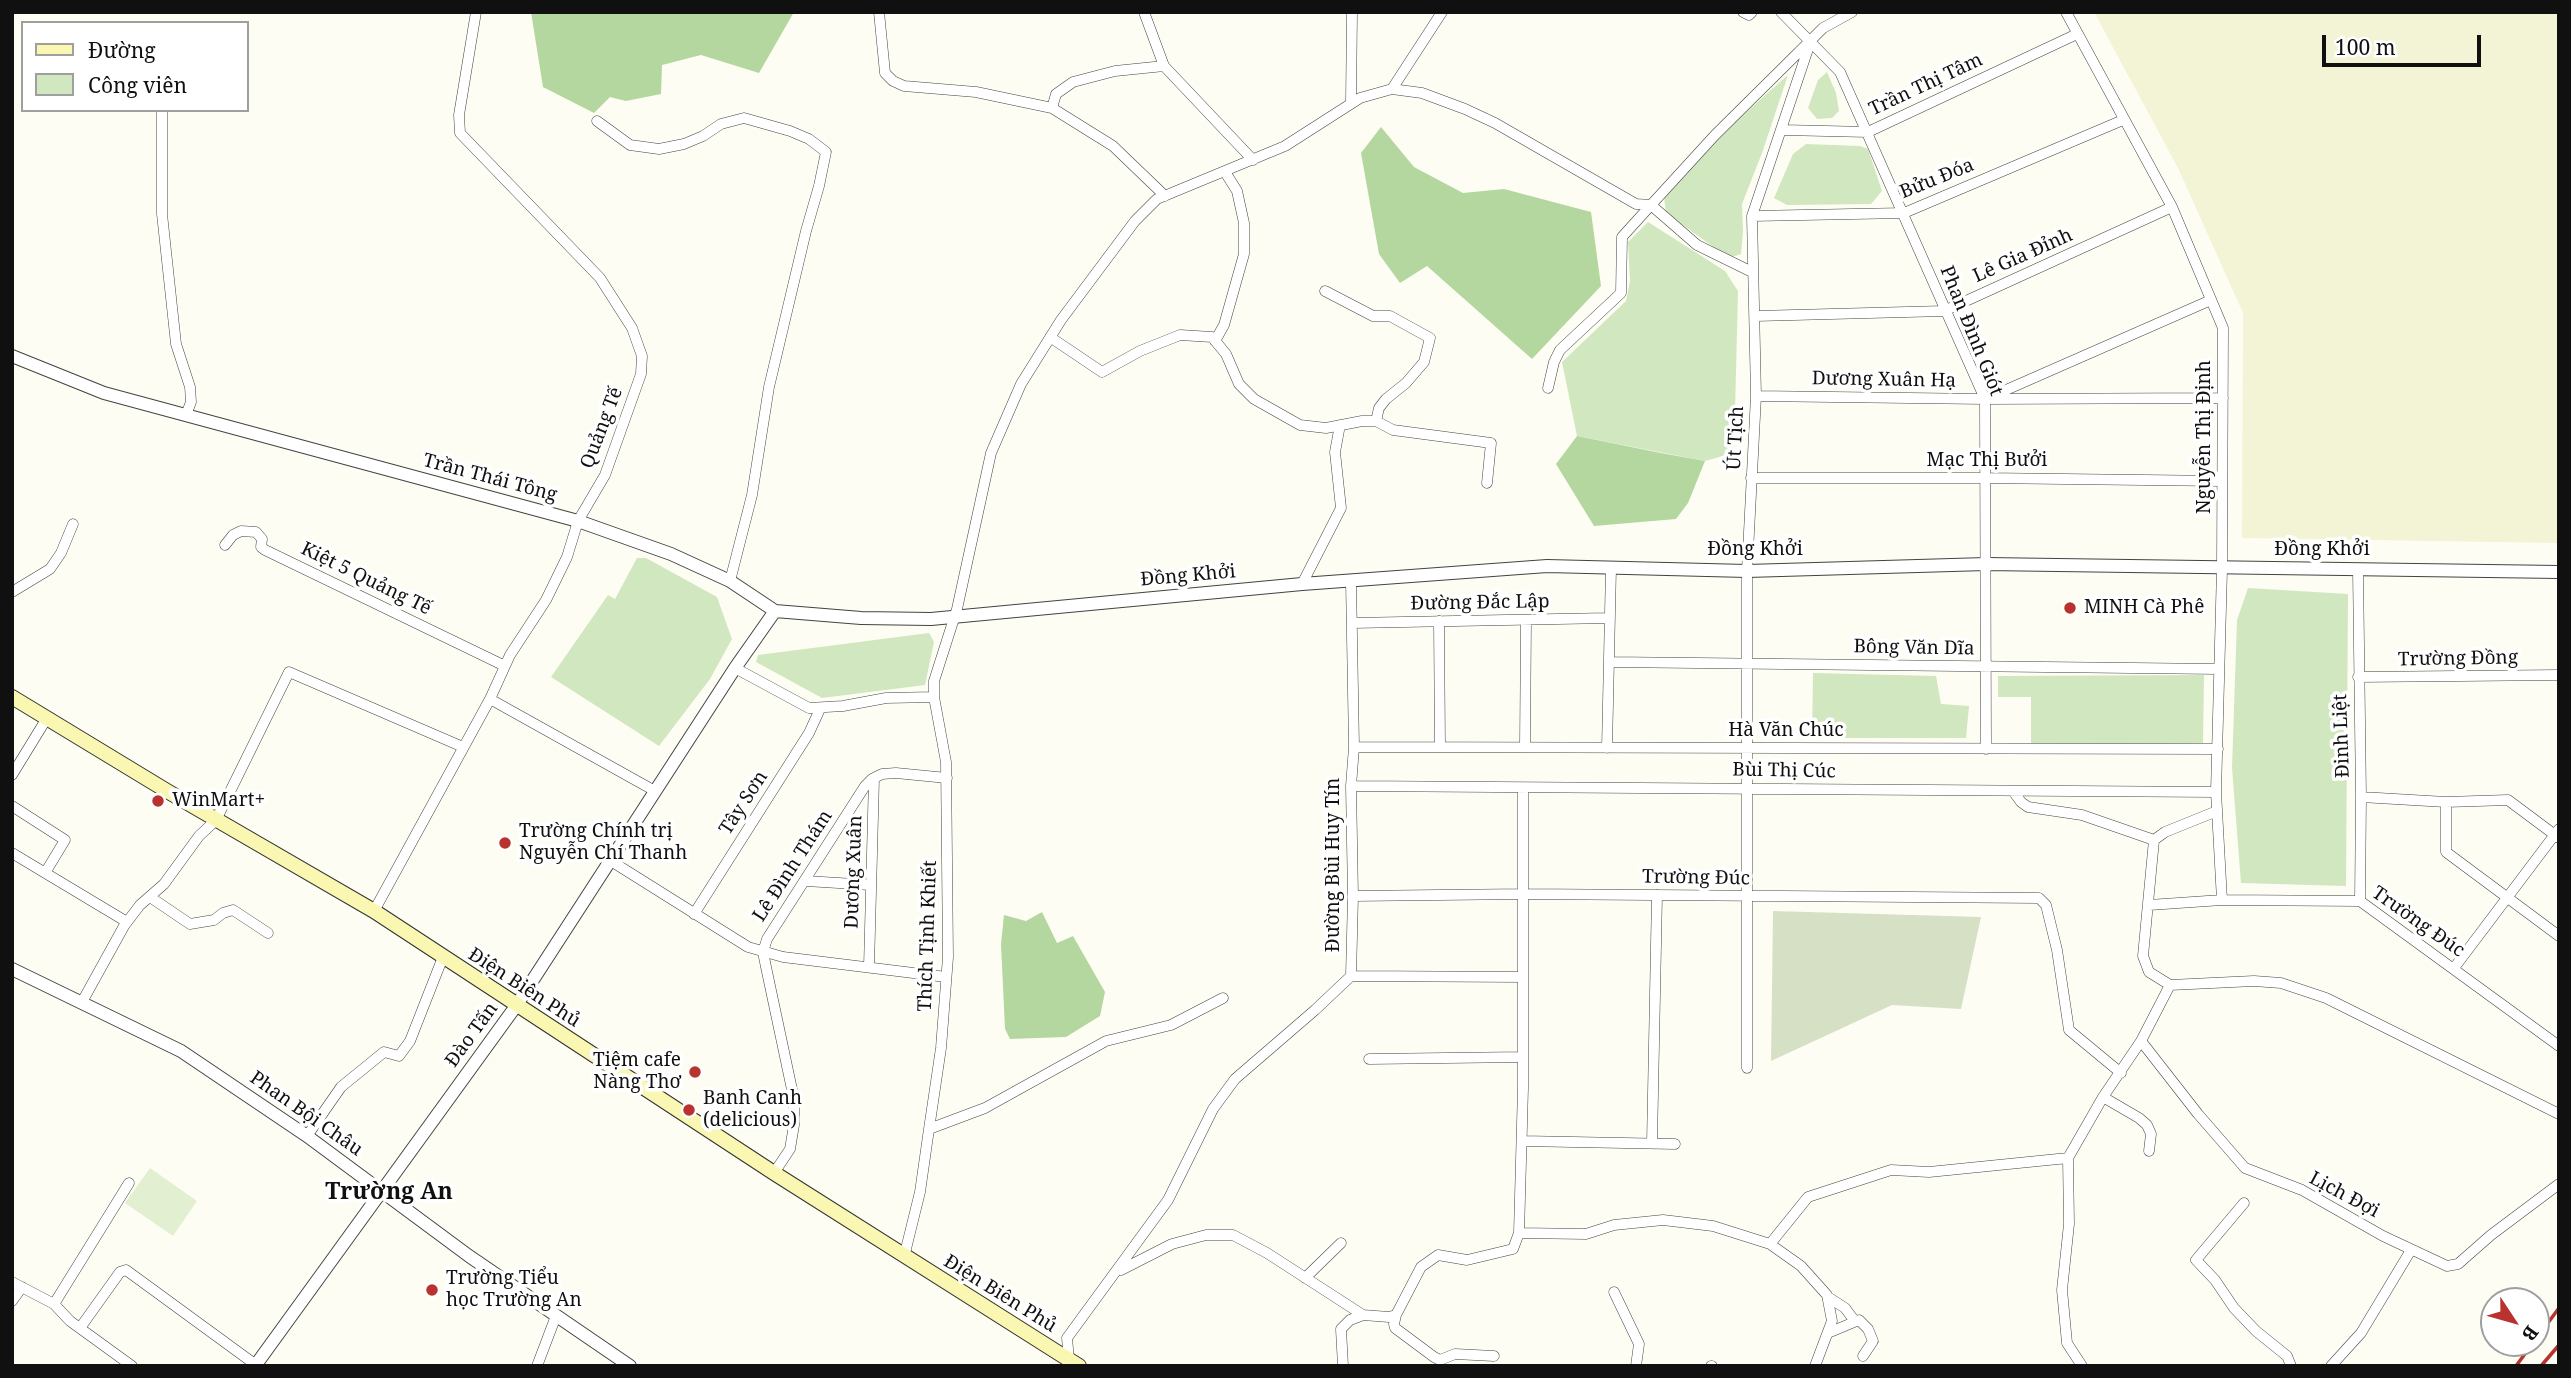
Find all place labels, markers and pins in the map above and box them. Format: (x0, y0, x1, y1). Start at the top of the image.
place label: MINH Cà Phê (2084, 597, 2204, 619)
marker: MINH Cà Phê (2062, 600, 2078, 616)
place label: WinMart+ (172, 790, 265, 812)
marker: WinMart+ (150, 793, 166, 809)
place label: Trường Chính trị Nguyễn Chí Thanh (519, 821, 687, 865)
marker: Trường Chính trị Nguyễn Chí Thanh (497, 835, 513, 851)
place label: Tiệm cafe Nàng Thơ (593, 1050, 681, 1094)
marker: Tiệm cafe Nàng Thơ (687, 1064, 703, 1080)
place label: Banh Canh (delicious) (703, 1088, 802, 1132)
marker: Banh Canh (delicious) (681, 1102, 697, 1118)
place label: Trường Tiểu học Trường An (446, 1268, 582, 1312)
marker: Trường Tiểu học Trường An (424, 1282, 440, 1298)

